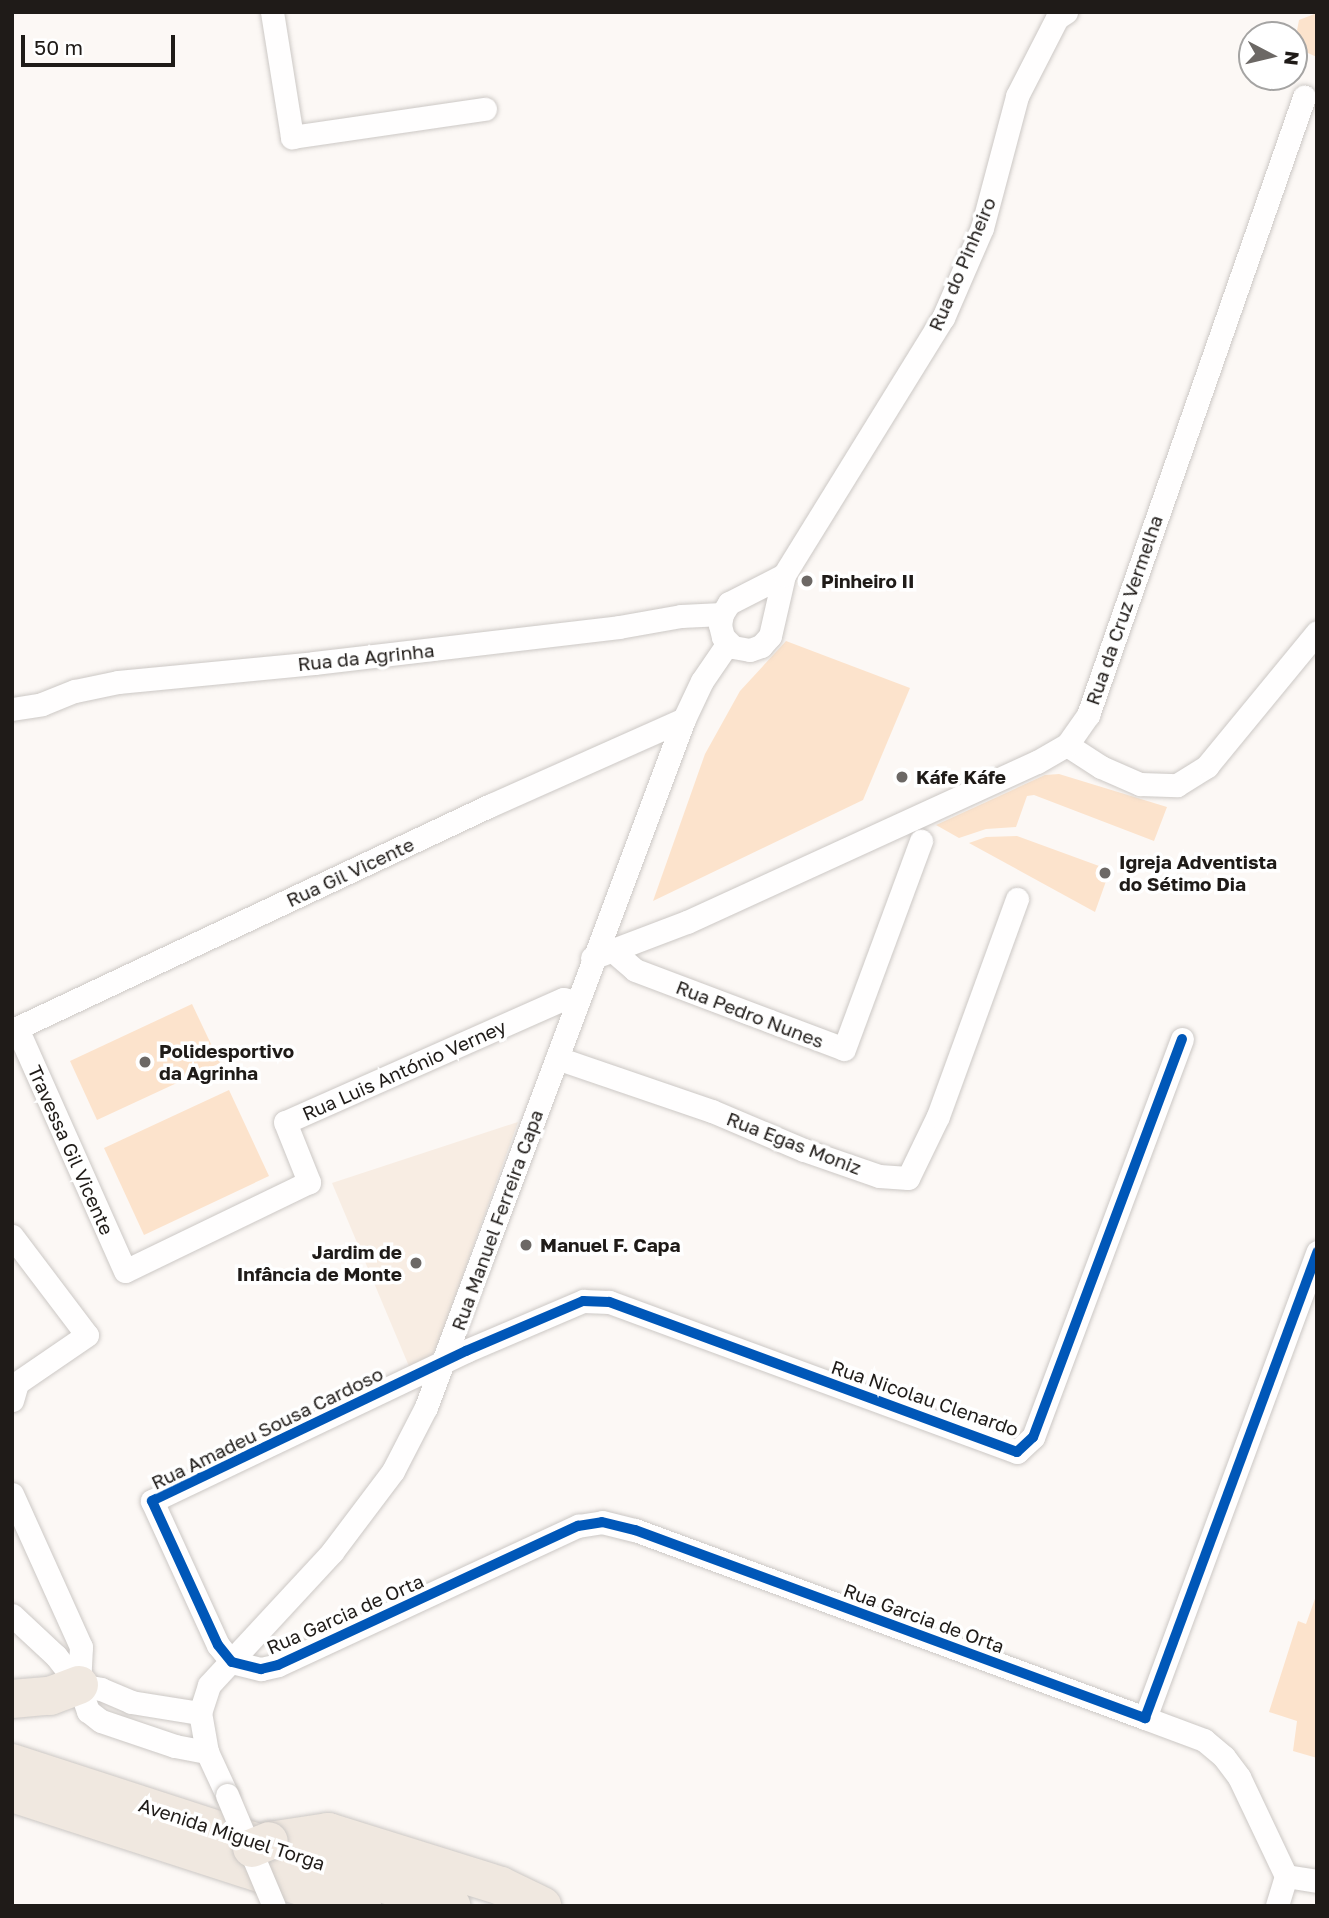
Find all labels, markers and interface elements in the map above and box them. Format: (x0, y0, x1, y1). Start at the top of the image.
scale bar (24, 21, 178, 65)
north arrow (1238, 21, 1308, 91)
text: 50 m (34, 34, 83, 60)
text: N (1280, 50, 1305, 67)
street label: Rua do Pinheiro (924, 194, 1000, 334)
street label: Rua da Cruz Vermelha (1081, 512, 1167, 708)
place label: Pinheiro II (821, 570, 915, 592)
marker: Pinheiro II (799, 573, 815, 589)
street label: Rua da Agrinha (296, 638, 436, 676)
place label: Káfe Káfe (916, 766, 1006, 788)
marker: Káfe Káfe (894, 769, 910, 785)
street label: Rua Gil Vicente (283, 832, 417, 912)
place label: Igreja Adventista do Sétimo Dia (1119, 851, 1277, 895)
marker: Igreja Adventista do Sétimo Dia (1097, 865, 1113, 881)
street label: Rua Pedro Nunes (673, 975, 827, 1053)
street label: Rua Luis António Verney (299, 1015, 509, 1125)
place label: Polidesportivo da Agrinha (159, 1040, 294, 1084)
marker: Polidesportivo da Agrinha (137, 1054, 153, 1070)
street label: Travessa Gil Vicente (23, 1062, 119, 1238)
street label: Rua Manuel Ferreira Capa (446, 1106, 548, 1334)
street label: Rua Egas Moniz (723, 1107, 865, 1179)
place label: Manuel F. Capa (540, 1234, 680, 1256)
marker: Manuel F. Capa (518, 1237, 534, 1253)
place label: Jardim de Infância de Monte (237, 1241, 402, 1285)
marker: Jardim de Infância de Monte (408, 1255, 424, 1271)
street label: Rua Nicolau Clenardo (828, 1355, 1022, 1441)
street label: Rua Amadeu Sousa Cardoso (148, 1362, 386, 1494)
street label: Rua Garcia de Orta (263, 1569, 427, 1659)
street label: Rua Garcia de Orta (840, 1578, 1008, 1658)
street label: Avenida Miguel Torga (136, 1793, 328, 1875)

